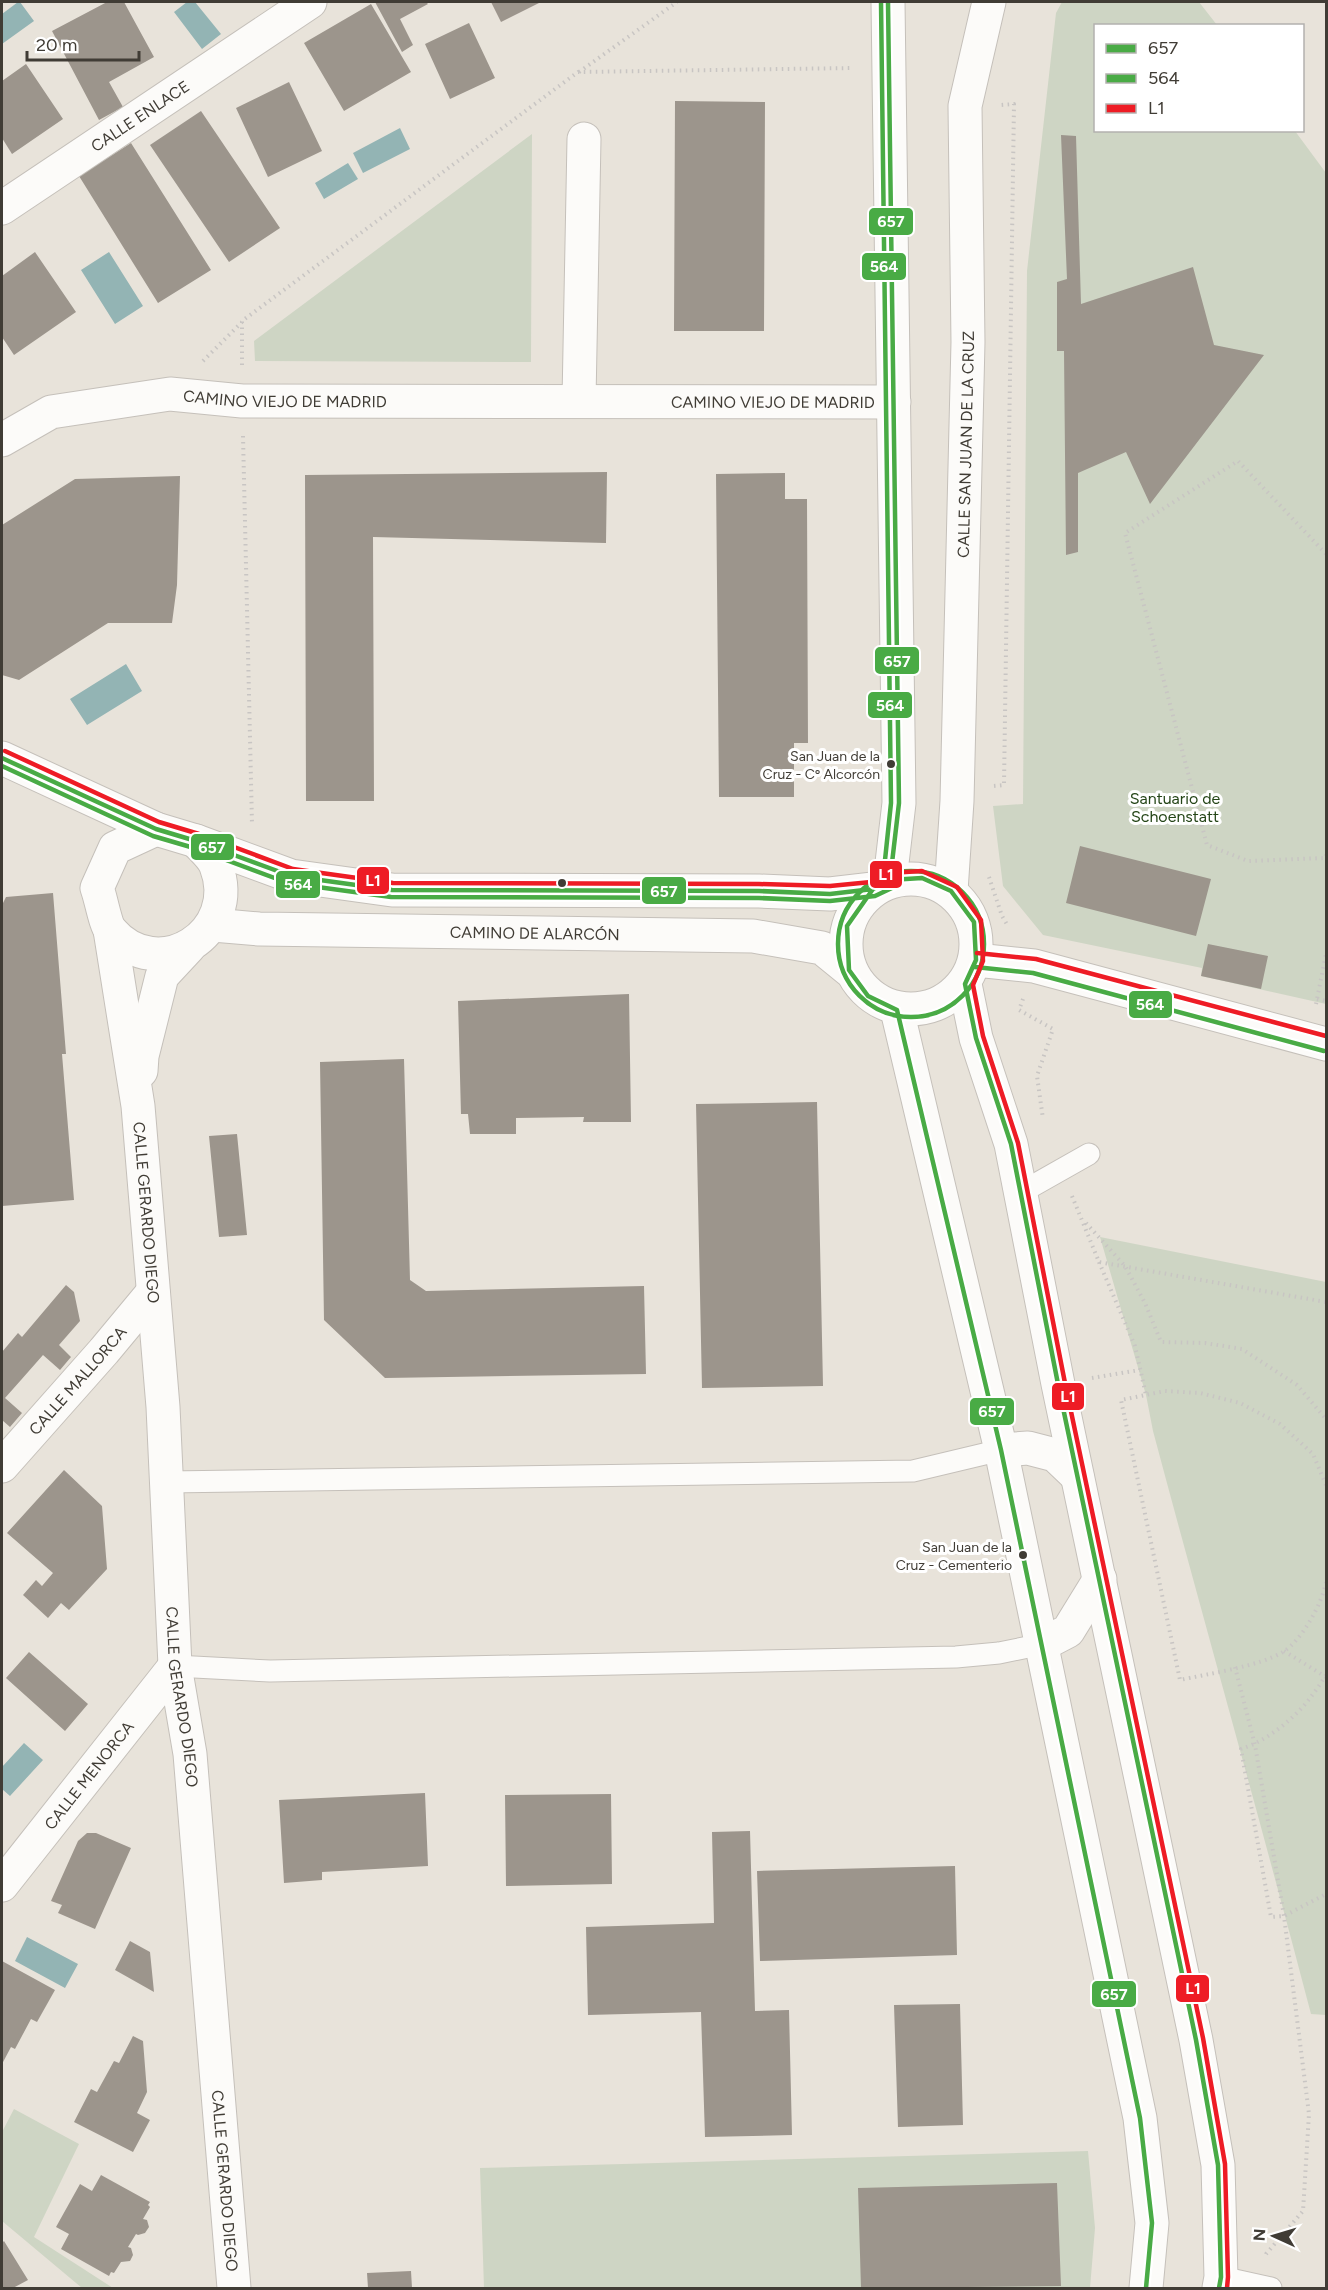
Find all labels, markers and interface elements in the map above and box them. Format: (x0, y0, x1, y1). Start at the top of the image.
scale bar (27, 24, 140, 62)
legend (1094, 24, 1304, 132)
text: 20 m (36, 34, 77, 56)
text: 657 (1148, 37, 1179, 59)
text: 564 (1148, 67, 1180, 89)
street label: CALLE ENLACE (87, 76, 193, 155)
text: L1 (1148, 97, 1165, 119)
line badge: 657 (868, 207, 914, 236)
text: 657 (877, 212, 905, 231)
line badge: 564 (861, 252, 907, 281)
text: 564 (870, 257, 898, 276)
street label: CALLE SAN JUAN DE LA CRUZ (953, 331, 978, 558)
street label: CAMINO VIEJO DE MADRID (182, 386, 387, 411)
street label: CAMINO VIEJO DE MADRID (671, 392, 875, 411)
line badge: 657 (874, 646, 920, 675)
text: 657 (883, 652, 911, 671)
line badge: 564 (867, 691, 913, 719)
text: 564 (876, 696, 904, 715)
place label: San Juan de la Cruz - Cº Alcorcón (763, 748, 880, 783)
marker: San Juan de la Cruz - Cº Alcorcón (885, 758, 897, 770)
park label: Santuario de Schoenstatt (1130, 789, 1221, 826)
line badge: 657 (190, 833, 235, 861)
text: 657 (198, 838, 226, 857)
line badge: L1 (869, 860, 903, 889)
text: L1 (878, 865, 894, 884)
line badge: L1 (356, 866, 390, 895)
line badge: 564 (275, 870, 321, 899)
text: L1 (365, 871, 381, 890)
text: 564 (284, 875, 312, 894)
line badge: 657 (641, 876, 687, 905)
unlabelled marker (556, 877, 568, 889)
text: 657 (650, 882, 678, 901)
street label: CAMINO DE ALARCÓN (450, 922, 620, 944)
line badge: 564 (1128, 990, 1173, 1019)
text: 564 (1136, 995, 1164, 1014)
street label: CALLE GERARDO DIEGO (130, 1121, 164, 1304)
street label: CALLE MALLORCA (25, 1322, 130, 1439)
line badge: L1 (1051, 1382, 1085, 1411)
text: L1 (1060, 1387, 1076, 1406)
line badge: 657 (969, 1397, 1015, 1426)
text: 657 (978, 1402, 1006, 1421)
place label: San Juan de la Cruz - Cementerio (896, 1539, 1012, 1574)
marker: San Juan de la Cruz - Cementerio (1017, 1549, 1029, 1561)
street label: CALLE GERARDO DIEGO (163, 1606, 202, 1788)
street label: CALLE MENORCA (40, 1717, 137, 1833)
line badge: L1 (1175, 1974, 1210, 2003)
text: L1 (1185, 1979, 1201, 1998)
line badge: 657 (1091, 1980, 1137, 2008)
text: 657 (1100, 1985, 1128, 2004)
street label: CALLE GERARDO DIEGO (208, 2089, 242, 2272)
north arrow (1244, 2206, 1304, 2266)
text: N (1250, 2228, 1269, 2242)

